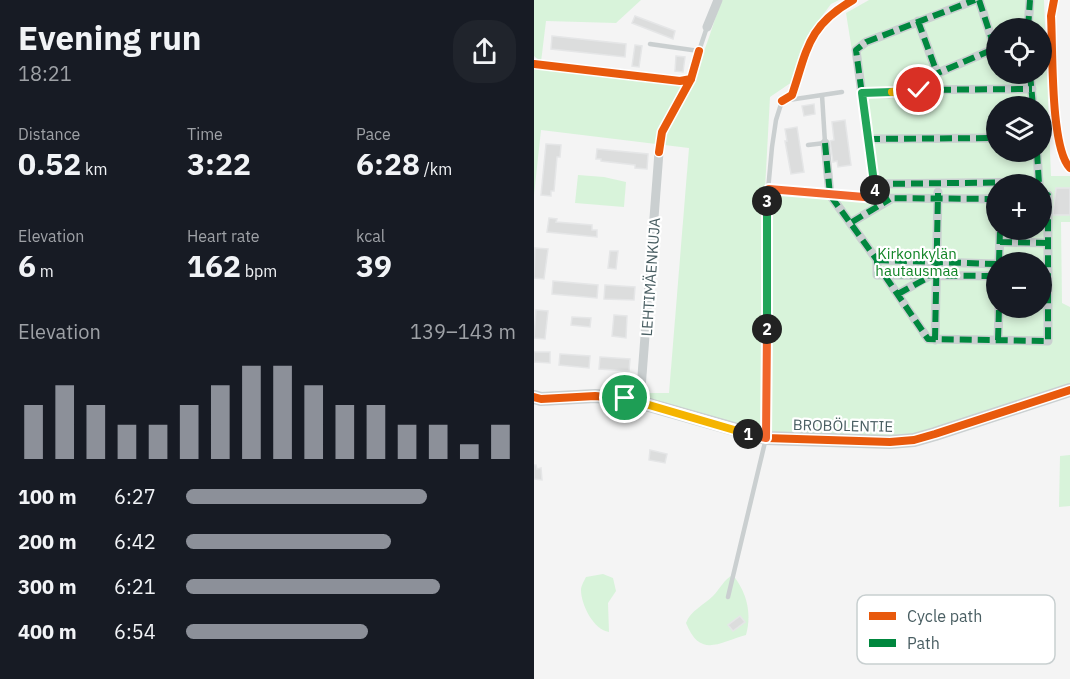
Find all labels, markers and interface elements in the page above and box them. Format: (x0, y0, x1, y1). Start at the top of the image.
text: Evening run (18, 16, 202, 59)
map controls (986, 18, 1052, 318)
button: locate (986, 18, 1052, 84)
button: share (453, 20, 516, 83)
text: 18:21 (18, 60, 72, 87)
pin (893, 64, 944, 115)
icon: check (902, 73, 935, 106)
button: layers (986, 96, 1052, 162)
text: Distance (18, 124, 80, 144)
text: Time (187, 124, 223, 144)
text: Pace (356, 124, 391, 144)
text: 0.52 (18, 144, 81, 183)
text: 3:22 (187, 144, 251, 183)
text: 6:28 (356, 144, 420, 183)
text: km (81, 159, 108, 179)
text: /km (420, 159, 452, 179)
button: + (986, 174, 1052, 240)
pin: 4 (860, 175, 890, 205)
text: 4 (870, 180, 880, 200)
pin: 3 (752, 186, 782, 216)
text: 3 (762, 191, 772, 211)
street label: LEHTIMÄENKUJA (637, 217, 664, 337)
text: Elevation (18, 226, 84, 246)
text: Heart rate (187, 226, 260, 246)
text: kcal (356, 226, 385, 246)
park label: Kirkonkylän hautausmaa (875, 244, 959, 280)
text: 6 (18, 246, 36, 285)
text: 162 (187, 246, 241, 285)
text: 39 (356, 246, 392, 285)
button: − (986, 252, 1052, 318)
text: m (36, 261, 54, 281)
text: bpm (241, 261, 277, 281)
pin: 2 (752, 314, 782, 344)
text: Elevation (18, 318, 101, 345)
text: 139–143 m (410, 318, 516, 345)
text: 2 (762, 319, 772, 339)
pin (599, 372, 650, 423)
icon: arrive (608, 381, 641, 414)
street label: BROBÖLENTIE (793, 415, 893, 436)
pin: 1 (733, 419, 763, 449)
text: 1 (743, 424, 753, 444)
text: 100 m (18, 483, 77, 510)
text: 6:27 (114, 483, 156, 510)
text: 200 m (18, 528, 77, 555)
text: 6:42 (114, 528, 156, 555)
text: 300 m (18, 573, 77, 600)
text: 6:21 (114, 573, 156, 600)
legend (857, 595, 1055, 664)
text: Cycle path (907, 606, 982, 626)
text: 400 m (18, 618, 77, 645)
text: 6:54 (114, 618, 156, 645)
text: Path (907, 633, 940, 653)

